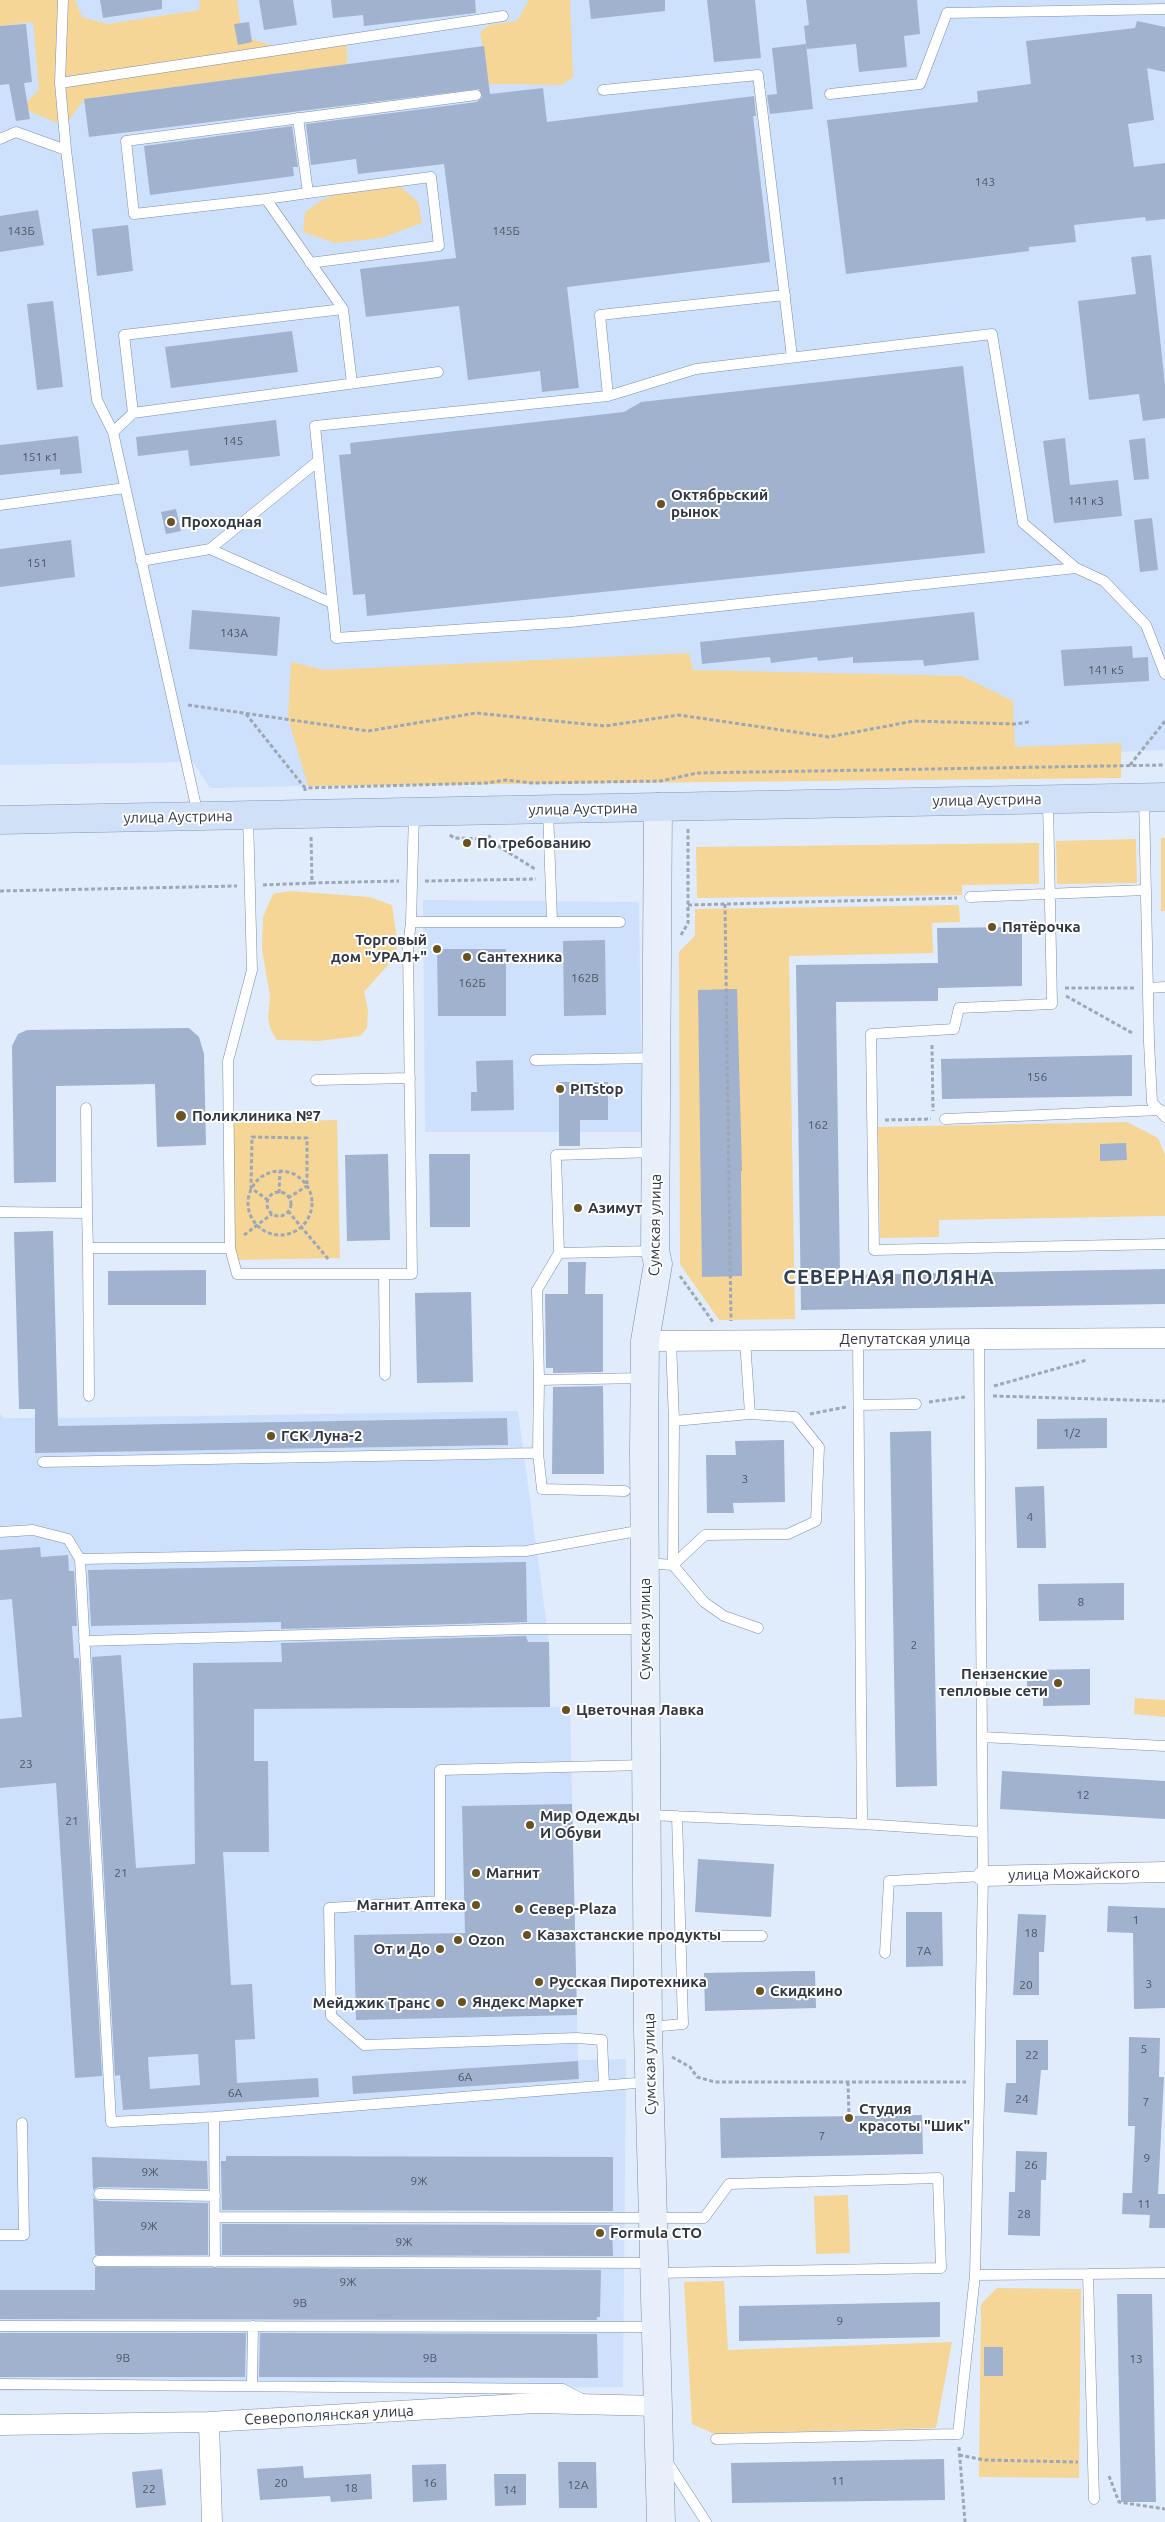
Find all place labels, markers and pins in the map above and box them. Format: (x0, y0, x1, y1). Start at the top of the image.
place label: Октябрьский рынок (671, 486, 768, 521)
marker: Октябрьский рынок (655, 498, 667, 510)
place label: Проходная (181, 513, 262, 531)
marker: Проходная (165, 516, 177, 528)
place label: По требованию (477, 834, 591, 852)
marker: По требованию (461, 837, 473, 849)
place label: Пятёрочка (1002, 918, 1081, 936)
marker: Пятёрочка (986, 921, 998, 933)
place label: Торговый дом "УРАЛ+" (331, 931, 427, 966)
marker: Торговый дом "УРАЛ+" (431, 943, 443, 955)
place label: Сантехника (477, 948, 562, 966)
marker: Сантехника (461, 951, 473, 963)
place label: PITstop (570, 1080, 623, 1098)
marker: PITstop (554, 1083, 566, 1095)
place label: Поликлиника №7 (192, 1107, 321, 1125)
marker: Поликлиника №7 (174, 1109, 188, 1123)
place label: Азимут (588, 1199, 642, 1217)
marker: Азимут (572, 1202, 584, 1214)
place label: ГСК Луна-2 (281, 1427, 362, 1445)
marker: ГСК Луна-2 (265, 1430, 277, 1442)
place label: Пензенские тепловые сети (939, 1665, 1048, 1700)
marker: Пензенские тепловые сети (1052, 1677, 1064, 1689)
place label: Цветочная Лавка (576, 1701, 704, 1719)
marker: Цветочная Лавка (560, 1704, 572, 1716)
place label: Мир Одежды И Обуви (540, 1807, 640, 1842)
marker: Мир Одежды И Обуви (524, 1819, 536, 1831)
place label: Магнит (486, 1864, 540, 1882)
marker: Магнит (470, 1867, 482, 1879)
place label: Магнит Аптека (357, 1896, 466, 1914)
marker: Магнит Аптека (470, 1899, 482, 1911)
place label: Север-Plaza (529, 1900, 617, 1918)
marker: Север-Plaza (513, 1903, 525, 1915)
place label: Казахстанские продукты (537, 1926, 721, 1944)
marker: Казахстанские продукты (521, 1929, 533, 1941)
place label: Ozon (468, 1931, 505, 1949)
marker: Ozon (452, 1934, 464, 1946)
place label: От и До (373, 1940, 430, 1958)
marker: От и До (434, 1943, 446, 1955)
place label: Русская Пиротехника (549, 1973, 707, 1991)
marker: Русская Пиротехника (533, 1976, 545, 1988)
place label: Скидкино (770, 1982, 843, 2000)
marker: Скидкино (754, 1985, 766, 1997)
place label: Яндекс Маркет (472, 1993, 584, 2011)
place label: Мейджик Транс (313, 1994, 430, 2012)
marker: Яндекс Маркет (456, 1996, 468, 2008)
marker: Мейджик Транс (434, 1997, 446, 2009)
place label: Студия красоты "Шик" (859, 2100, 970, 2135)
marker: Студия красоты "Шик" (843, 2112, 855, 2124)
place label: Formula СТО (610, 2224, 702, 2242)
marker: Formula СТО (594, 2227, 606, 2239)

